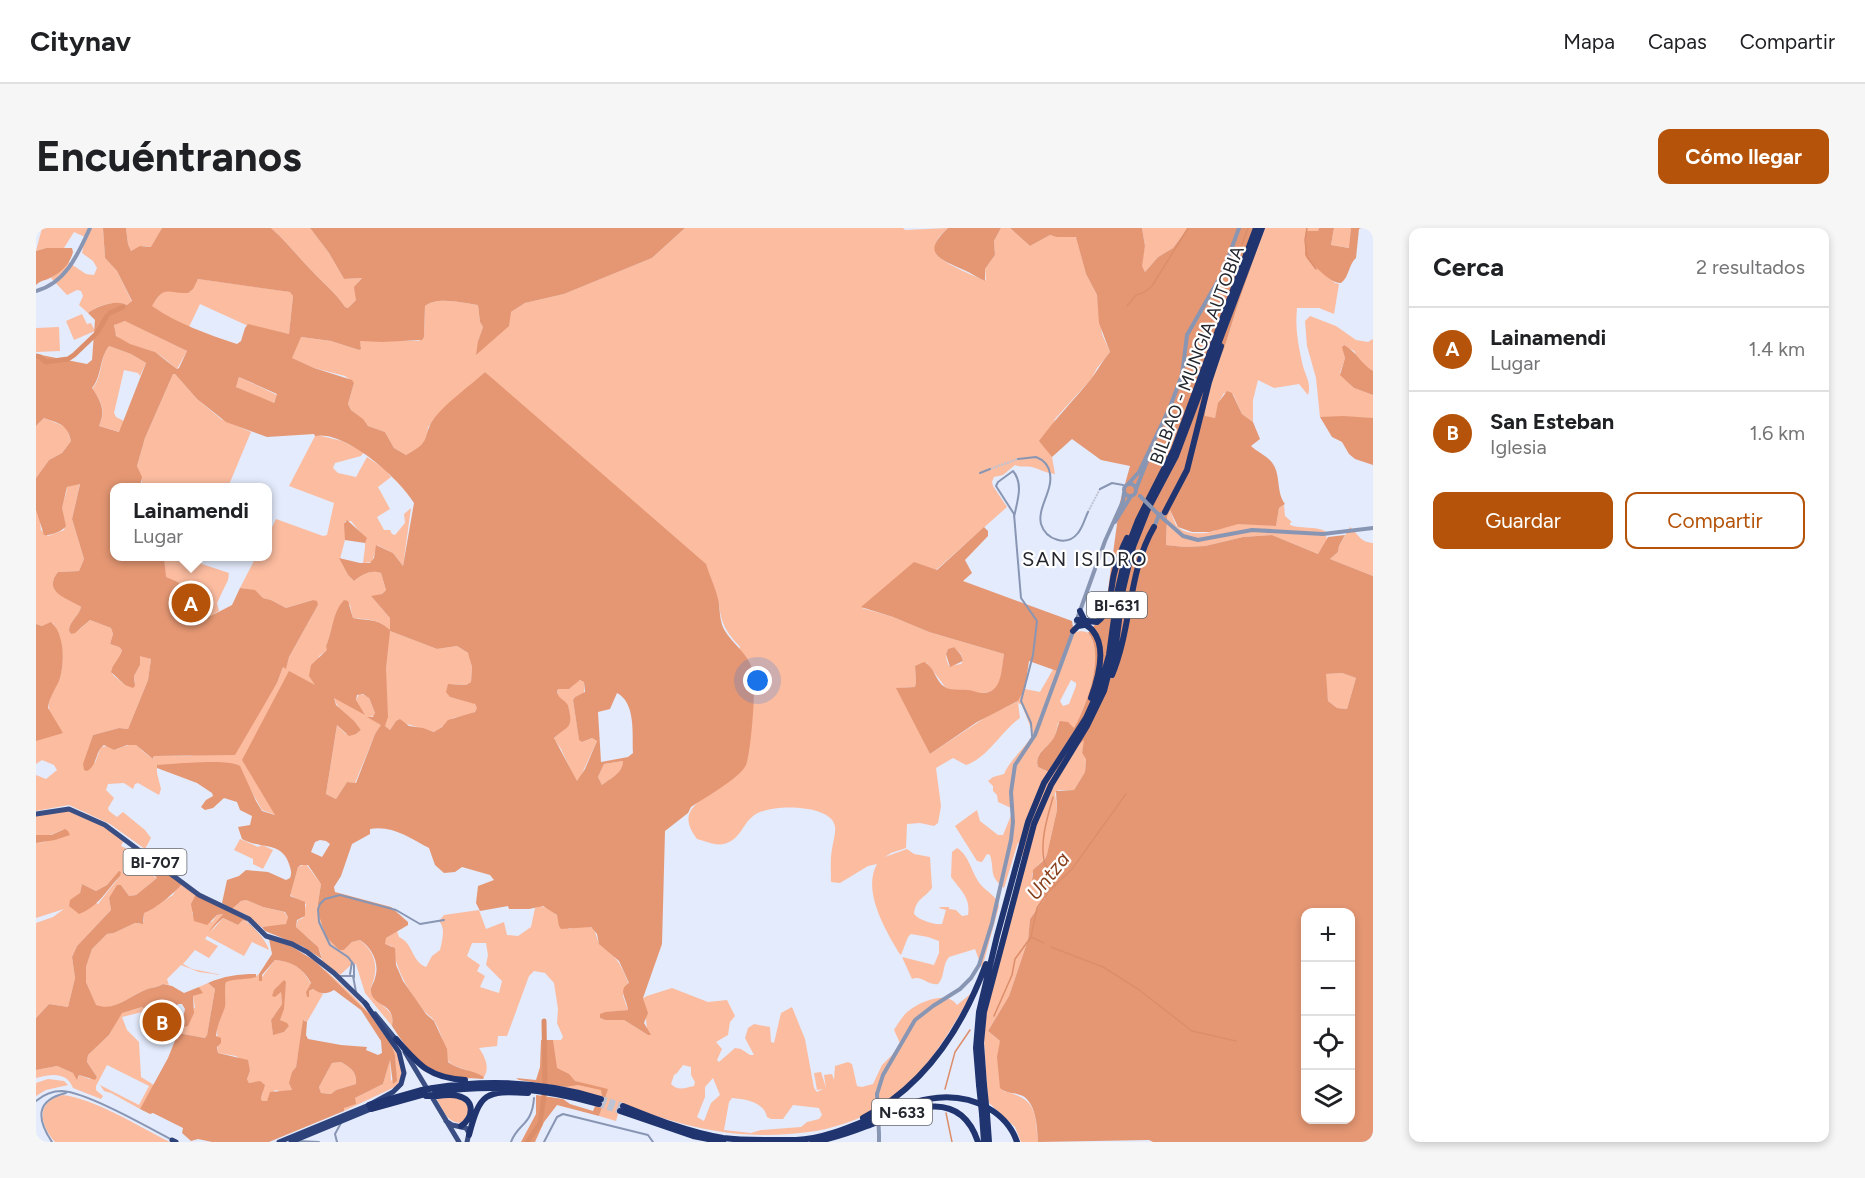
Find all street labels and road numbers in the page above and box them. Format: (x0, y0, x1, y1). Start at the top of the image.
street label: BILBAO - MUNGIA AUTOBIA (1145, 243, 1249, 467)
road number: BI-631 (1087, 592, 1147, 618)
road number: BI-707 (124, 849, 186, 875)
road number: N-633 (872, 1099, 932, 1125)

